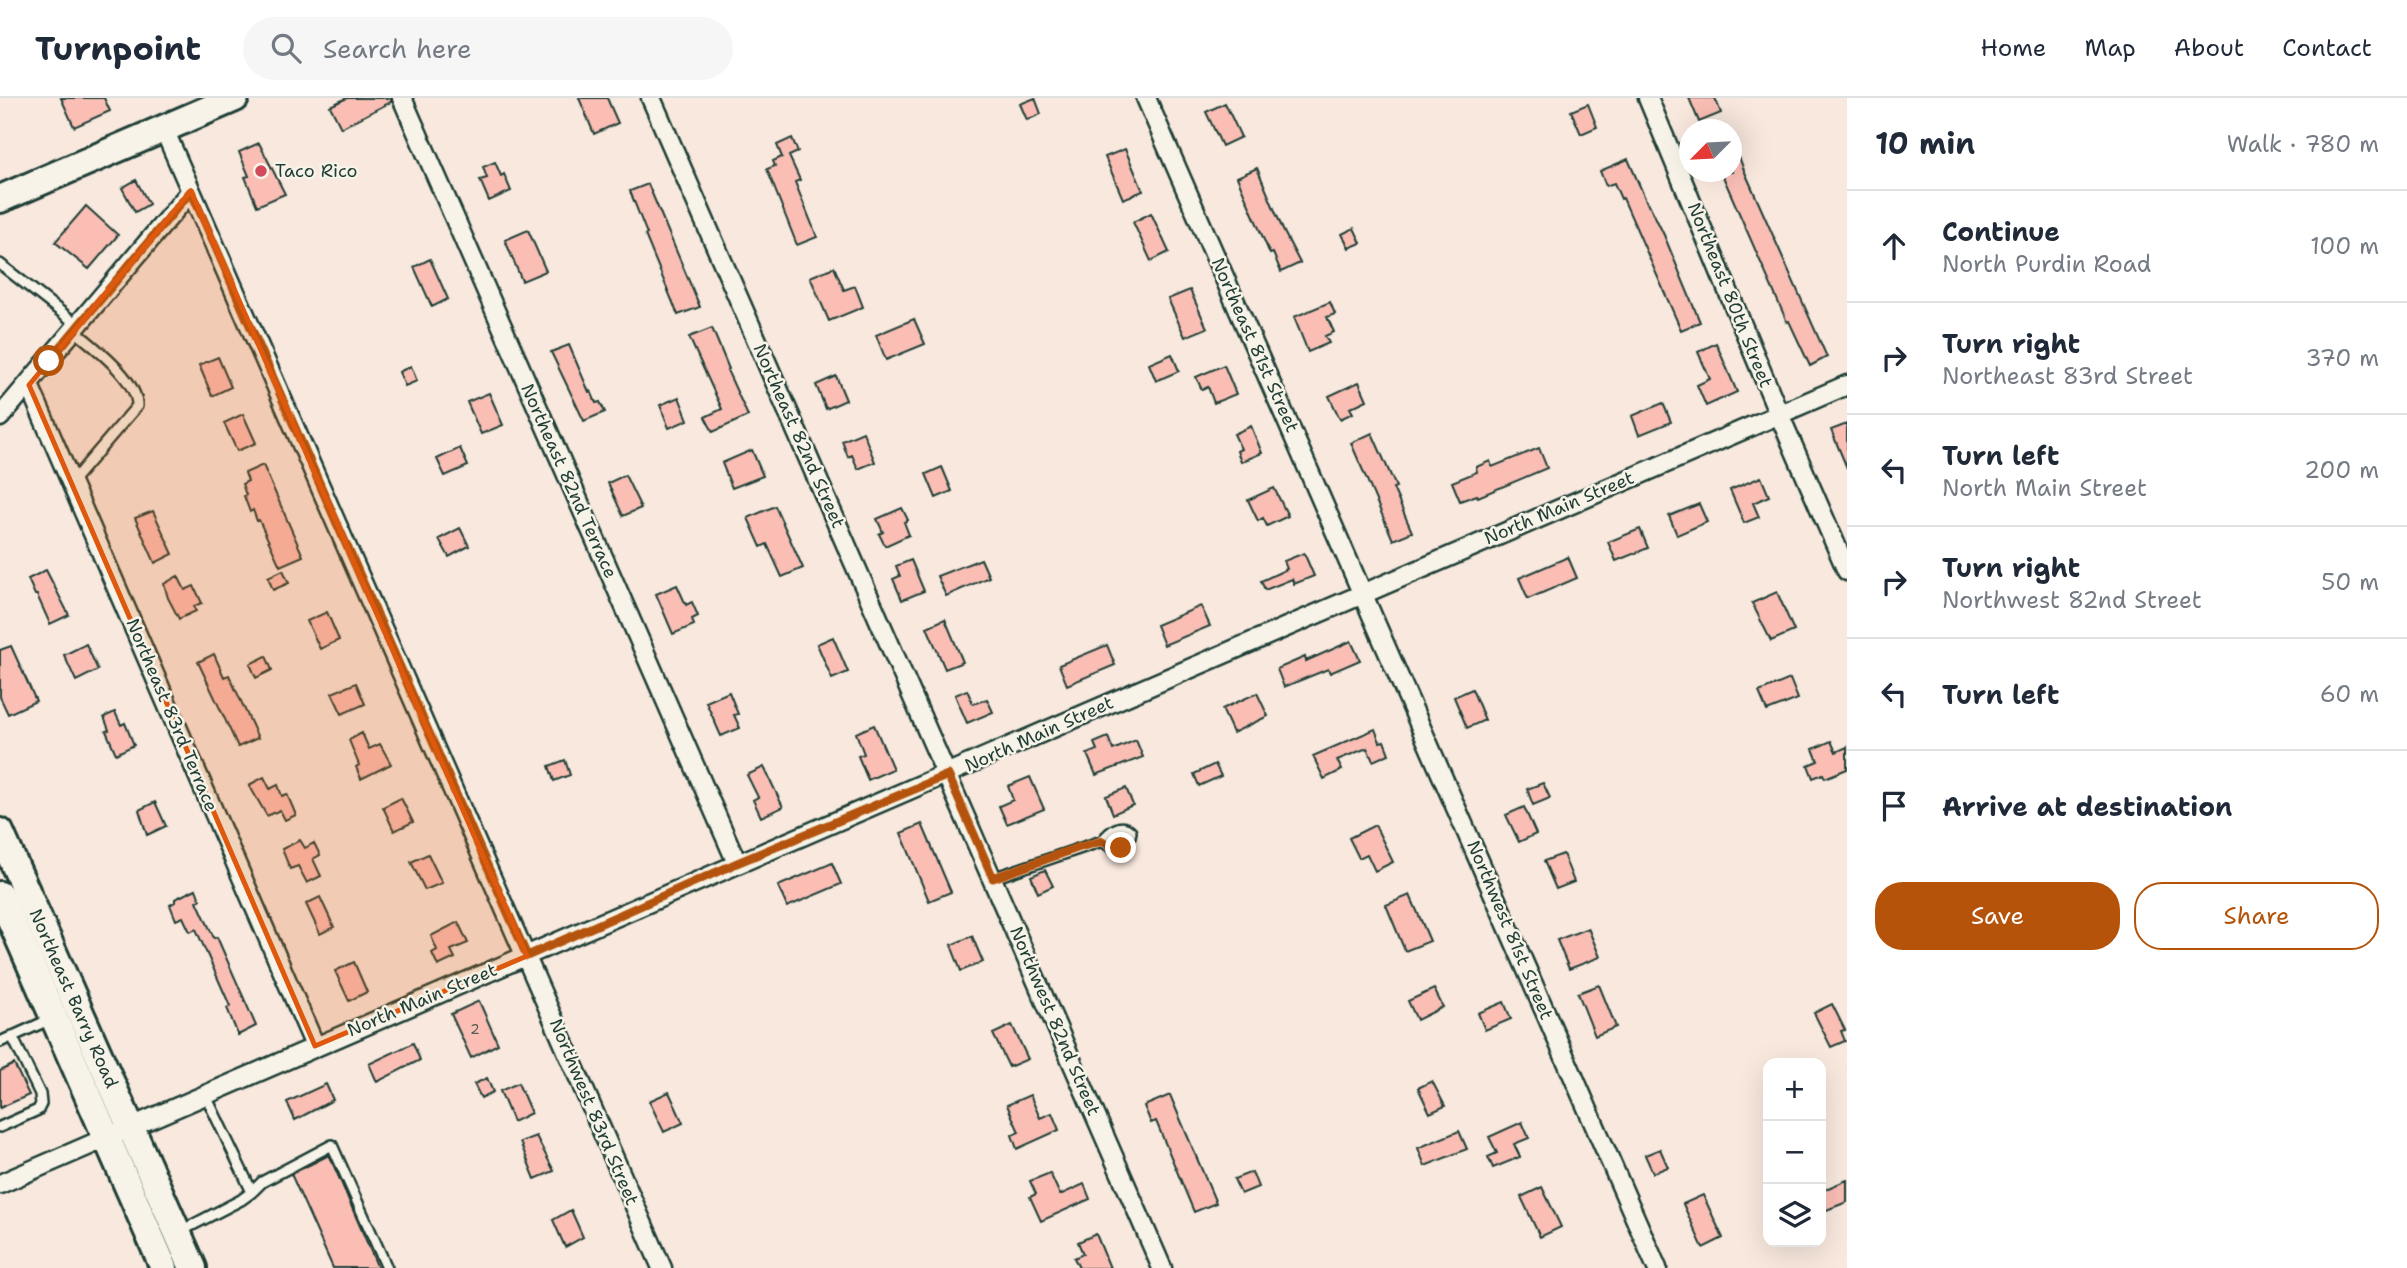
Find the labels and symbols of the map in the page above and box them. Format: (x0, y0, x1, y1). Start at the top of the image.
north arrow (1679, 119, 1742, 182)
place label: Taco Rico (275, 159, 357, 183)
marker: Taco Rico (253, 163, 269, 179)
street label: Northeast 80th Street (1682, 199, 1778, 391)
street label: Northeast 81st Street (1206, 254, 1304, 436)
street label: Northeast 82nd Street (747, 340, 851, 532)
route start (33, 345, 64, 376)
street label: Northeast 82nd Terrace (515, 380, 623, 582)
street label: North Main Street (1480, 466, 1638, 550)
street label: Northeast 83rd Terrace (120, 615, 224, 815)
street label: North Main Street (961, 690, 1117, 778)
route end (1105, 832, 1136, 863)
street label: Northwest 81st Street (1461, 837, 1559, 1024)
street label: Northeast Barry Road (23, 905, 124, 1092)
street label: Northwest 82nd Street (1004, 923, 1106, 1119)
street label: North Main Street (343, 958, 501, 1042)
street label: Northwest 83rd Street (544, 1015, 644, 1209)
house number: 2 (470, 1020, 480, 1038)

